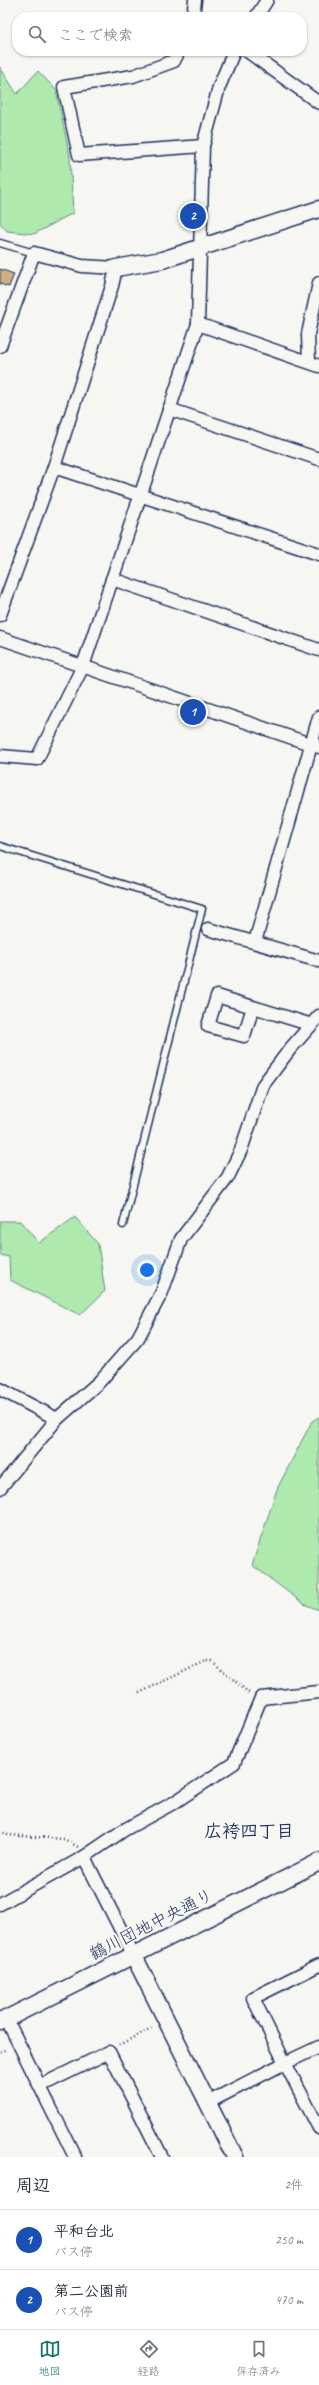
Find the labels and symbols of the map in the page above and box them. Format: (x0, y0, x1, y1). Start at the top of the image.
pin: 2 (180, 201, 206, 231)
pin: 1 (180, 697, 206, 727)
your location (137, 1260, 157, 1280)
district label: 広袴四丁目 (204, 1820, 294, 1842)
street label: 鶴川団地中央通り (86, 1884, 217, 1965)

